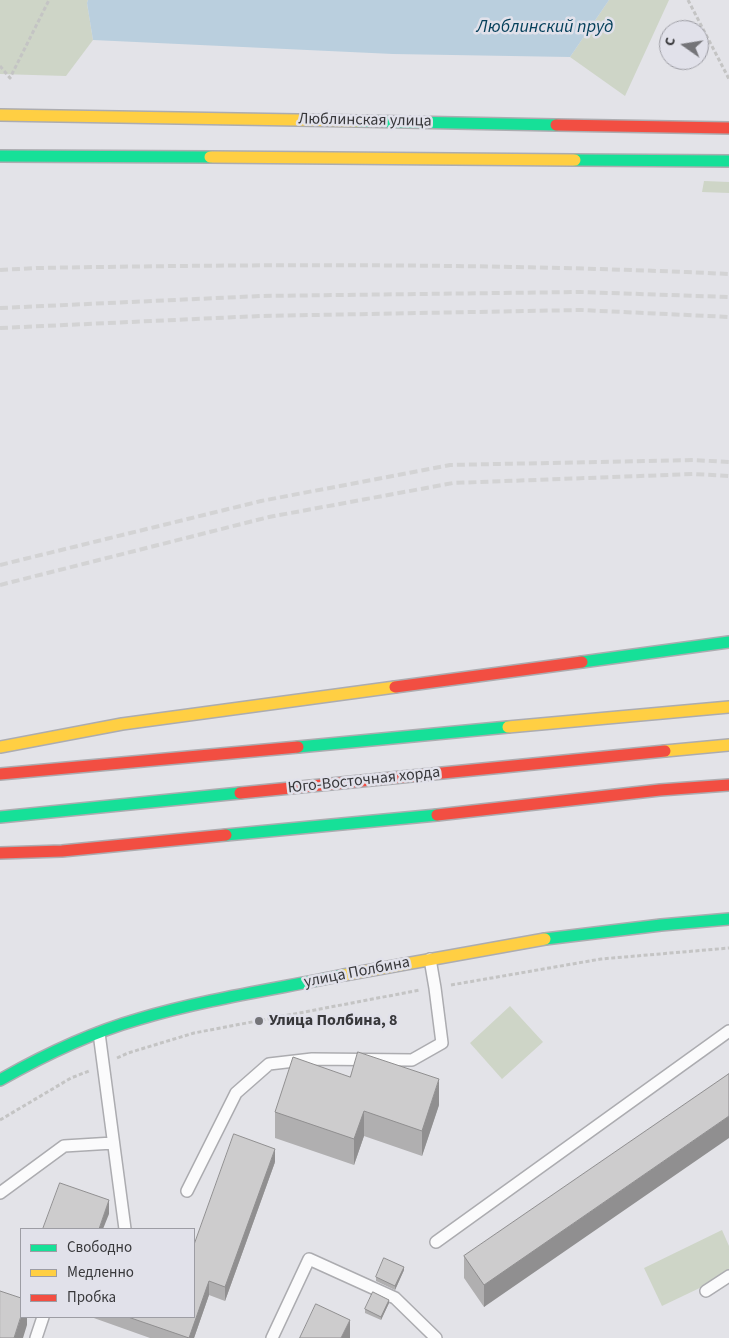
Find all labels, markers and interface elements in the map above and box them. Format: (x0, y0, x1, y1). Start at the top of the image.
water label: Люблинский пруд (477, 17, 613, 39)
north arrow (659, 20, 709, 70)
text: С (660, 36, 681, 48)
street label: Люблинская улица (298, 110, 432, 132)
street label: Юго-Восточная хорда (287, 763, 441, 799)
street label: улица Полбина (302, 953, 412, 993)
place label: Улица Полбина, 8 (269, 1011, 398, 1031)
marker: Улица Полбина, 8 (253, 1015, 265, 1027)
legend (20, 1228, 195, 1318)
text: Свободно (67, 1237, 132, 1258)
text: Медленно (67, 1262, 134, 1283)
text: Пробка (67, 1287, 116, 1308)

